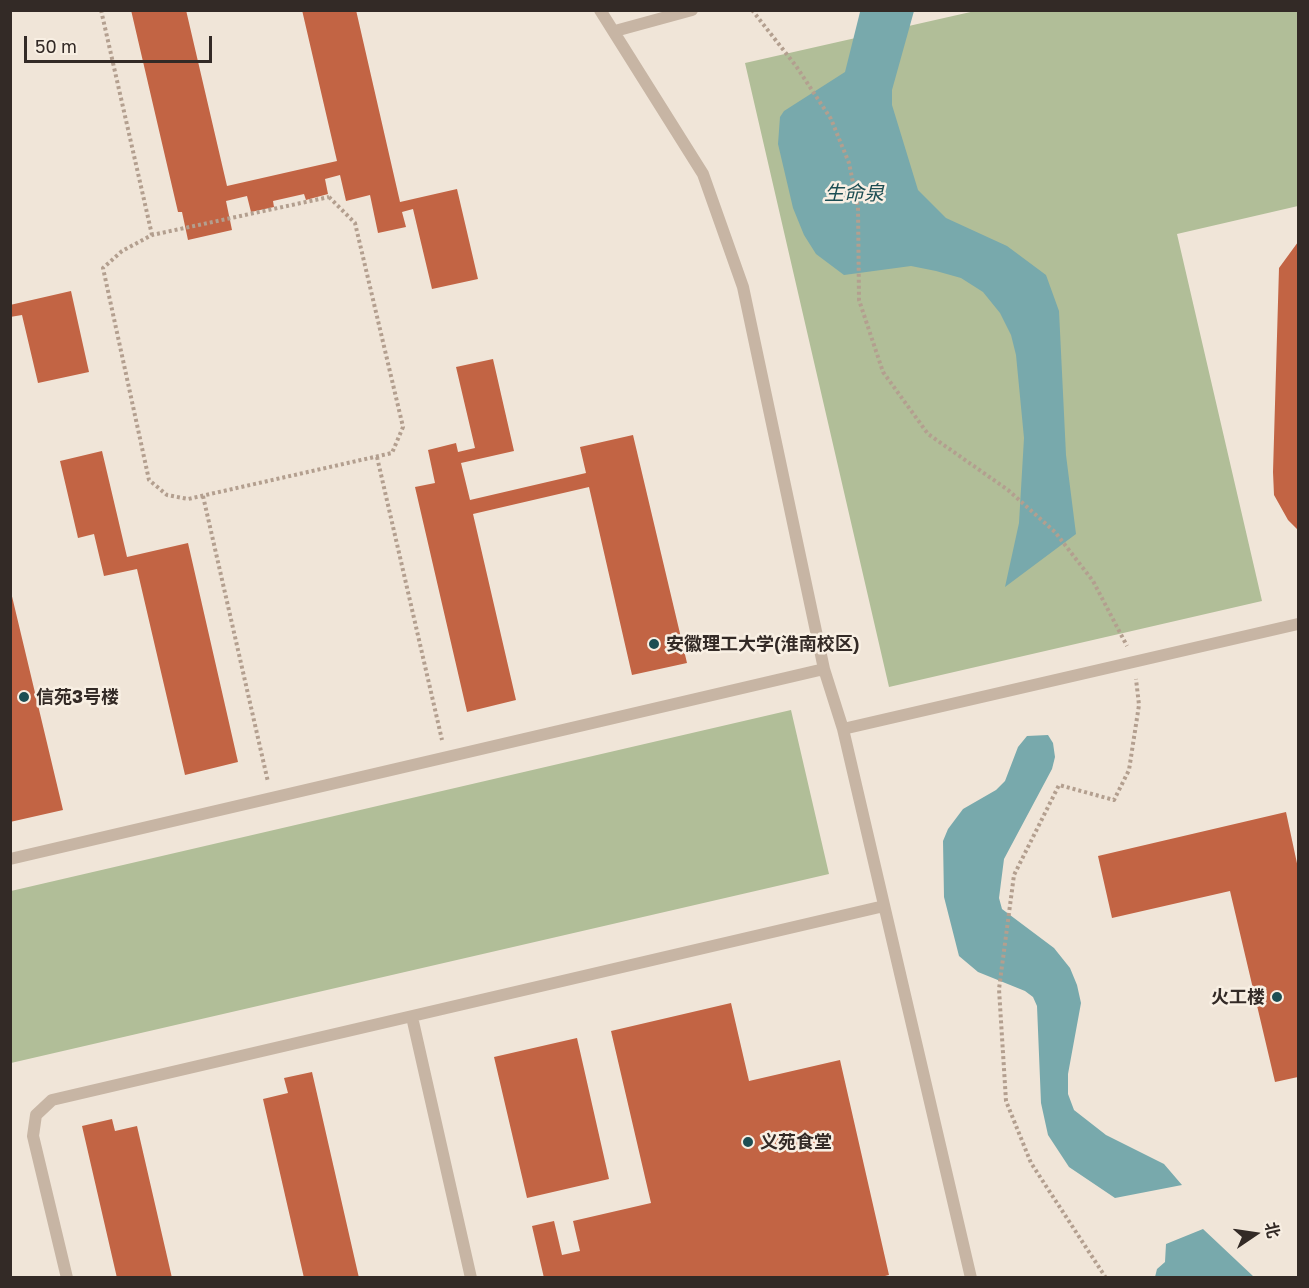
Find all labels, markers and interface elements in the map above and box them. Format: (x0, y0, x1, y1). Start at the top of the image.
scale bar (27, 24, 214, 62)
text: 50 m (35, 35, 77, 57)
water label: 生命泉 (824, 182, 884, 206)
place label: 安徽理工大学(淮南校区) (666, 633, 860, 655)
marker: 安徽理工大学(淮南校区) (647, 637, 661, 651)
place label: 信苑3号楼 (36, 686, 119, 708)
marker: 信苑3号楼 (17, 690, 31, 704)
place label: 火工楼 (1211, 986, 1265, 1008)
marker: 火工楼 (1270, 990, 1284, 1004)
place label: 义苑食堂 (760, 1131, 832, 1153)
marker: 义苑食堂 (741, 1135, 755, 1149)
north arrow (1225, 1204, 1285, 1264)
text: 北 (1261, 1220, 1284, 1240)

